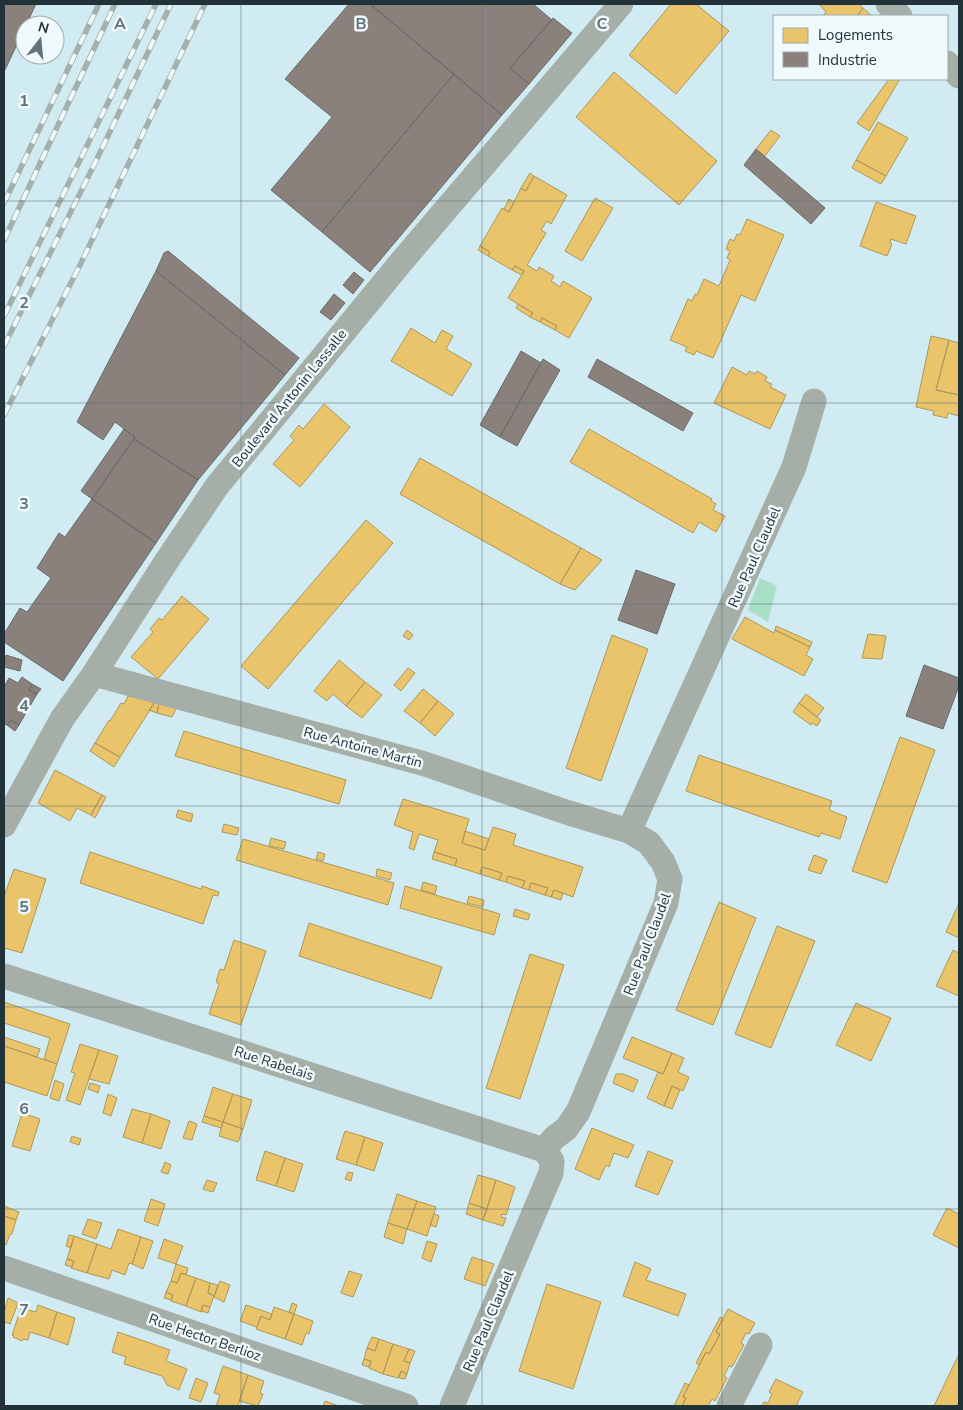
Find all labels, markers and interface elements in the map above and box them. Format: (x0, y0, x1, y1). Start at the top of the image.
text: A (114, 13, 126, 35)
text: B (355, 13, 367, 35)
text: C (597, 13, 608, 35)
north arrow (15, 15, 65, 65)
legend (773, 15, 948, 80)
text: N (36, 17, 51, 39)
text: Logements (818, 25, 893, 45)
text: Industrie (818, 50, 877, 70)
text: 1 (19, 90, 29, 112)
text: 2 (19, 292, 29, 314)
street label: Boulevard Antonin Lassalle (228, 325, 351, 471)
text: 3 (19, 493, 29, 515)
street label: Rue Paul Claudel (724, 503, 786, 611)
text: 4 (19, 695, 29, 717)
street label: Rue Antoine Martin (301, 722, 424, 772)
street label: Rue Paul Claudel (619, 889, 676, 998)
text: 5 (19, 896, 29, 918)
street label: Rue Rabelais (232, 1042, 316, 1085)
text: 6 (19, 1098, 29, 1120)
street label: Rue Paul Claudel (459, 1267, 519, 1375)
text: 7 (19, 1299, 29, 1321)
street label: Rue Hector Berlioz (146, 1309, 264, 1366)

